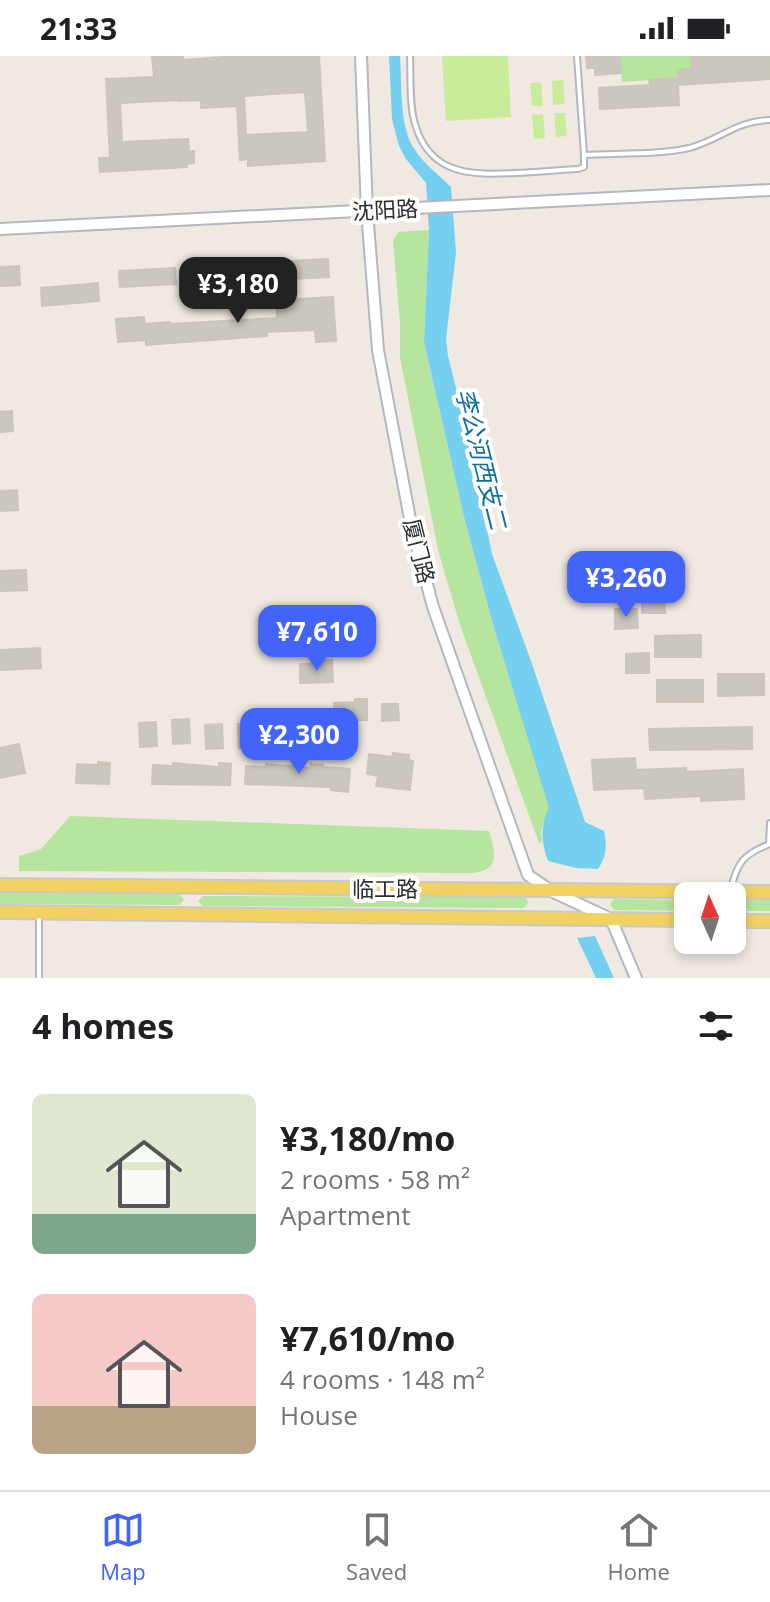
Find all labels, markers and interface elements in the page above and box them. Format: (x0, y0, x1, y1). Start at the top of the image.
text: 21:33 (40, 8, 117, 49)
street label: 沈阳路 (351, 192, 419, 226)
pin: ¥3,180 (173, 257, 303, 325)
text: ¥3,180 (197, 265, 279, 301)
water label: 李公河西支二 (449, 385, 516, 533)
street label: 厦门路 (397, 515, 443, 586)
pin: ¥3,260 (561, 551, 691, 619)
text: ¥3,260 (585, 559, 667, 595)
pin: ¥7,610 (252, 605, 382, 673)
text: ¥7,610 (276, 613, 358, 649)
pin: ¥2,300 (234, 708, 364, 776)
text: ¥2,300 (258, 716, 340, 752)
street label: 临工路 (352, 873, 418, 903)
north arrow (674, 882, 746, 954)
map controls (674, 882, 746, 954)
text: 4 homes (32, 1003, 174, 1049)
icon: filters (694, 1004, 738, 1048)
text: ¥3,180/mo (280, 1115, 455, 1161)
icon: home (96, 1126, 192, 1222)
text: 2 rooms · 58 m² (280, 1161, 470, 1197)
text: Apartment (280, 1197, 411, 1233)
text: ¥7,610/mo (280, 1315, 455, 1361)
icon: home (96, 1326, 192, 1422)
text: 4 rooms · 148 m² (280, 1361, 485, 1397)
text: House (280, 1397, 358, 1433)
tab: Map (100, 1508, 146, 1586)
tab: Saved (346, 1508, 407, 1586)
tab: Home (608, 1508, 670, 1586)

